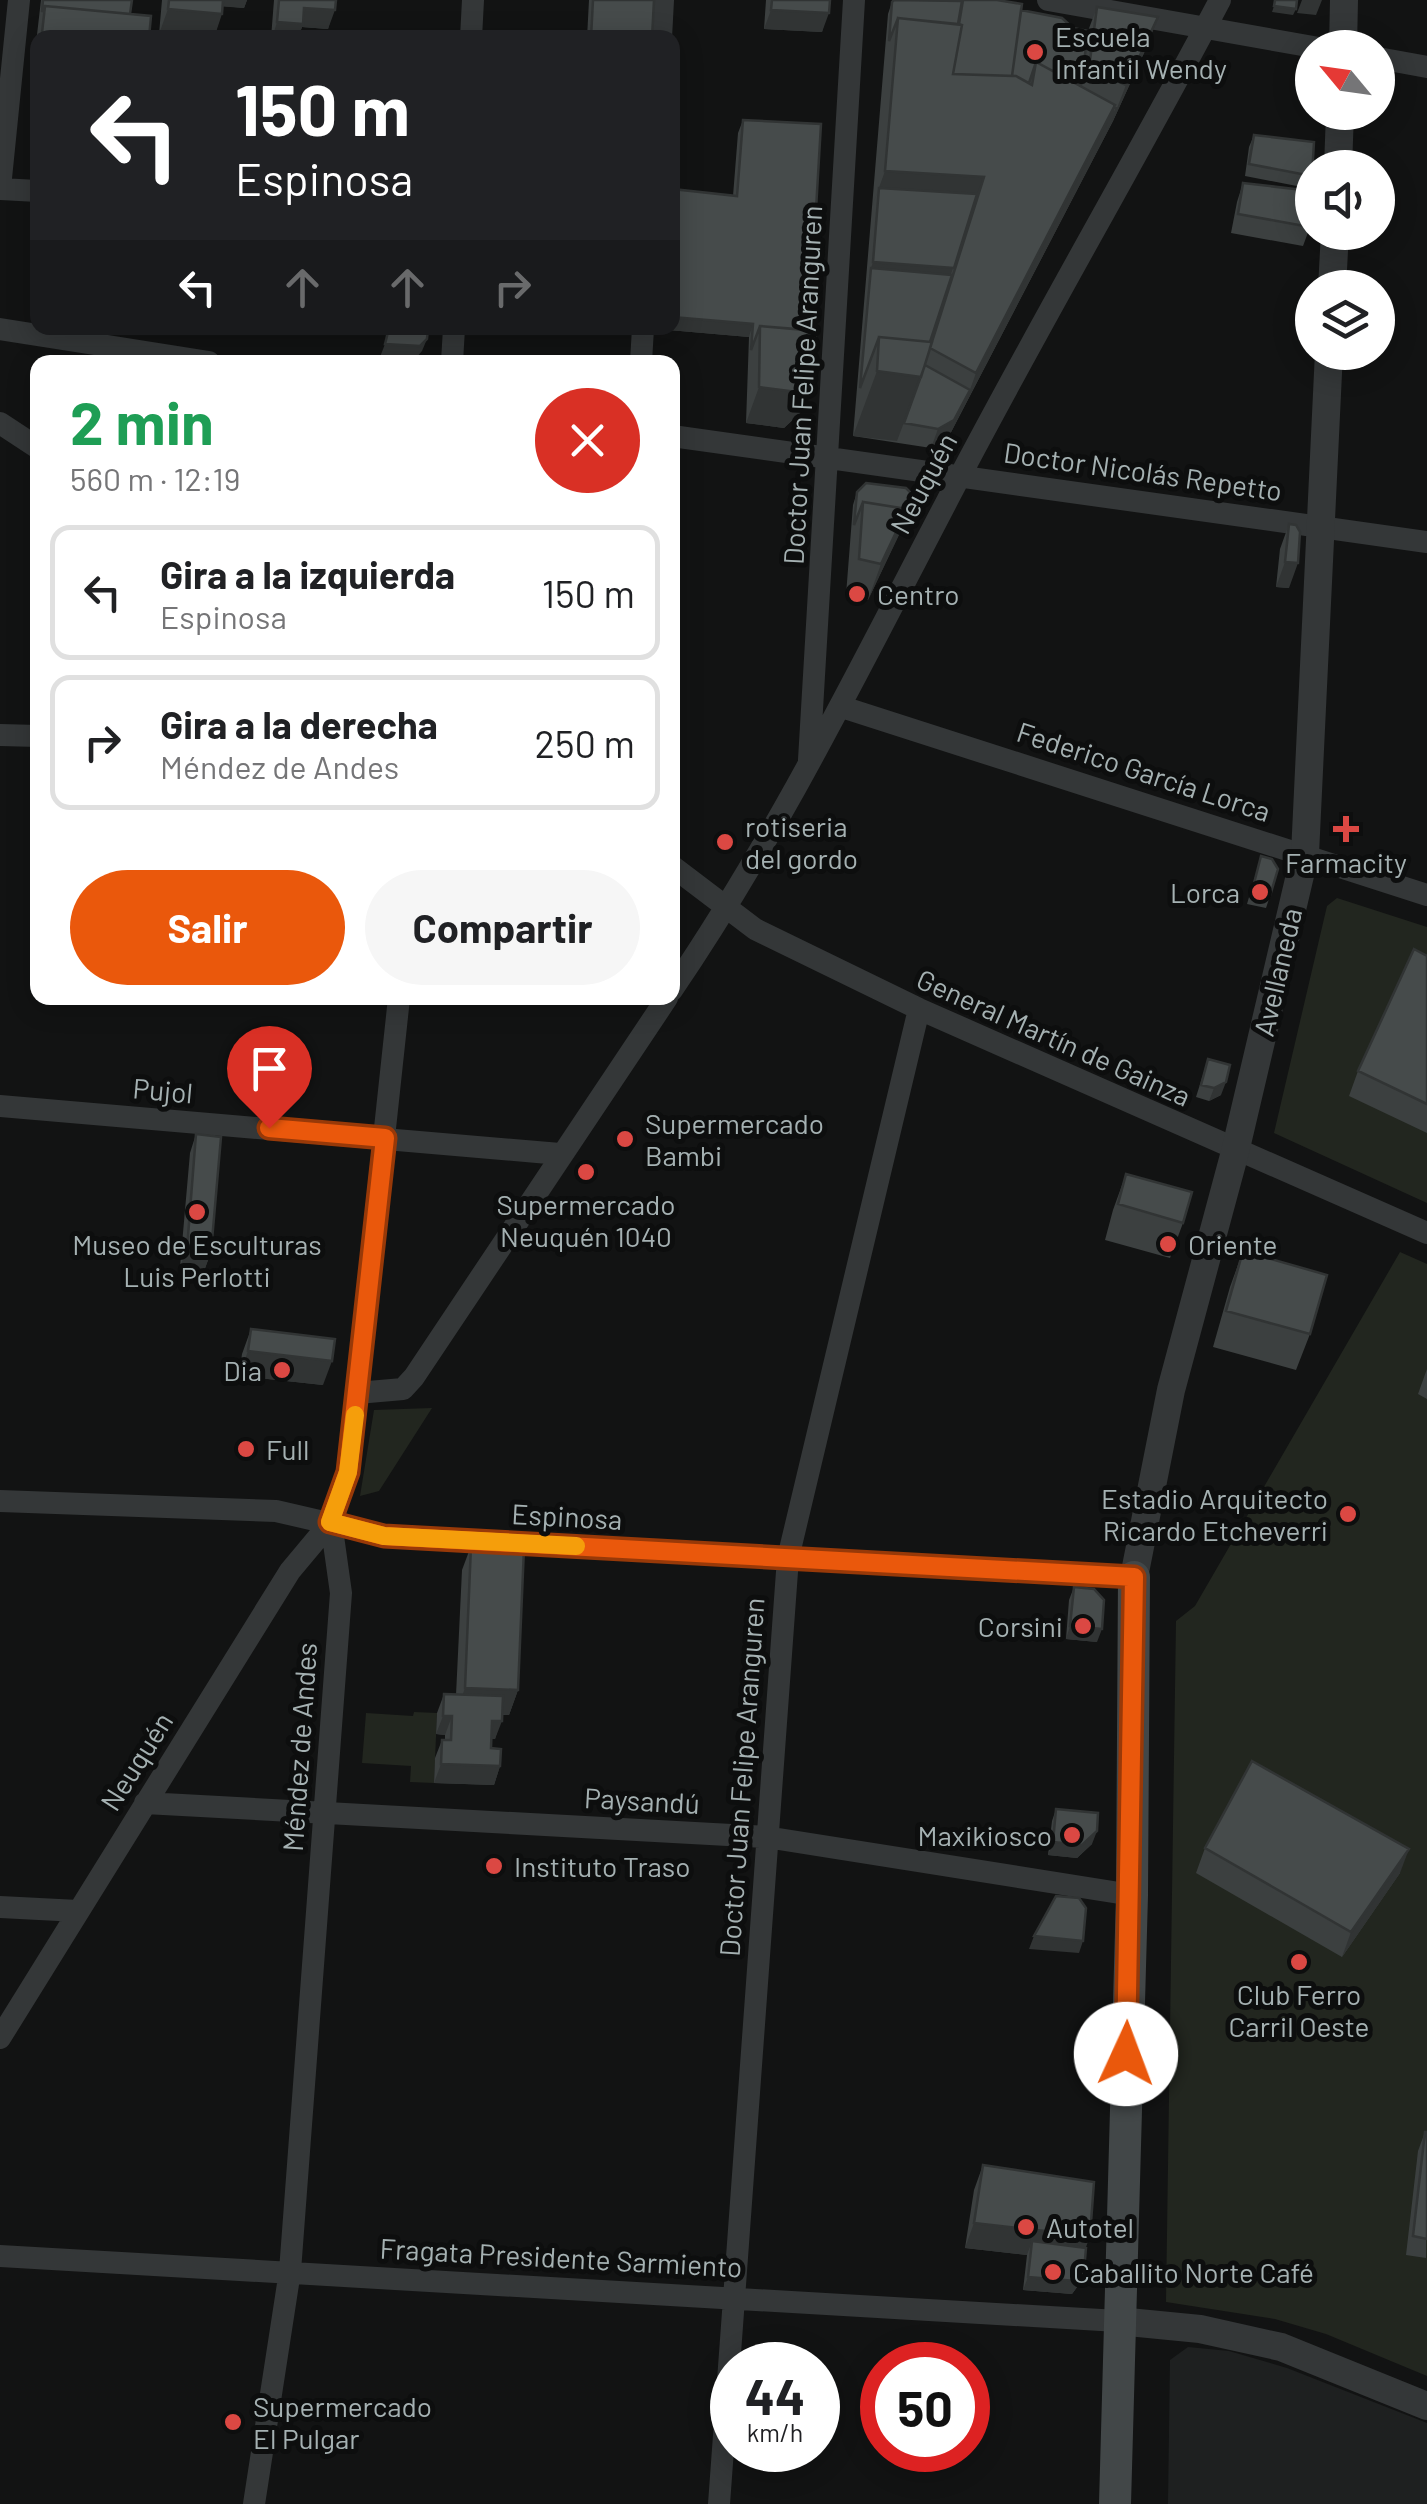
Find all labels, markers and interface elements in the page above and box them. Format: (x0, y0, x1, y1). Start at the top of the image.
place label: Escuela Infantil Wendy (1055, 19, 1227, 85)
north arrow (1295, 30, 1395, 130)
map controls (1295, 30, 1395, 370)
marker: Escuela Infantil Wendy (1024, 41, 1046, 63)
text: 150 m (235, 66, 410, 150)
icon: left (70, 70, 200, 200)
button: sound (1295, 150, 1395, 250)
text: Espinosa (235, 151, 413, 205)
street label: Doctor Juan Felipe Aranguren (776, 204, 828, 566)
icon: left (170, 260, 225, 315)
icon: ahead (275, 260, 330, 315)
icon: ahead (380, 260, 435, 315)
icon: right (485, 260, 540, 315)
button: layers (1295, 270, 1395, 370)
text: 2 min (70, 385, 214, 457)
button: close (535, 388, 640, 493)
street label: Neuquén (882, 427, 964, 539)
street label: Doctor Nicolás Repetto (1002, 435, 1284, 507)
text: 560 m · 12:19 (70, 459, 240, 497)
text: Gira a la izquierda (160, 551, 455, 597)
icon: left (75, 565, 130, 620)
text: 150 m (542, 570, 635, 616)
place label: Centro (877, 577, 960, 611)
marker: Centro (846, 583, 868, 605)
text: Espinosa (160, 597, 287, 635)
text: Gira a la derecha (160, 701, 438, 747)
street label: Federico García Lorca (1013, 714, 1275, 828)
icon: right (75, 715, 130, 770)
text: 250 m (535, 720, 635, 766)
text: Méndez de Andes (160, 747, 399, 785)
place label: rotiseria del gordo (745, 809, 858, 875)
marker: Farmacity (1335, 818, 1357, 840)
marker: rotiseria del gordo (714, 831, 736, 853)
place label: Farmacity (1285, 845, 1407, 879)
button: Salir (70, 870, 345, 985)
button: Compartir (365, 870, 640, 985)
place label: Lorca (1170, 875, 1240, 909)
marker: Lorca (1249, 881, 1271, 903)
street label: Avellaneda (1246, 905, 1308, 1039)
street label: General Martín de Gainza (912, 961, 1196, 1113)
pin (227, 1026, 312, 1129)
icon: arrive (242, 1041, 297, 1096)
street label: Pujol (132, 1070, 194, 1110)
place label: Supermercado Bambi (645, 1106, 824, 1172)
marker: Supermercado Bambi (614, 1128, 636, 1150)
marker: Supermercado Neuquén 1040 (575, 1161, 597, 1183)
place label: Supermercado Neuquén 1040 (496, 1187, 676, 1253)
marker: Museo de Esculturas Luis Perlotti (186, 1201, 208, 1223)
place label: Museo de Esculturas Luis Perlotti (72, 1227, 322, 1293)
place label: Oriente (1188, 1227, 1277, 1261)
marker: Oriente (1157, 1233, 1179, 1255)
place label: Dia (223, 1353, 262, 1387)
marker: Dia (271, 1359, 293, 1381)
place label: Full (266, 1432, 309, 1466)
marker: Full (235, 1438, 257, 1460)
place label: Estadio Arquitecto Ricardo Etcheverri (1101, 1481, 1328, 1547)
street label: Espinosa (511, 1496, 623, 1536)
marker: Estadio Arquitecto Ricardo Etcheverri (1337, 1503, 1359, 1525)
street label: Doctor Juan Felipe Aranguren (711, 1596, 771, 1958)
place label: Corsini (978, 1609, 1063, 1643)
marker: Corsini (1072, 1615, 1094, 1637)
street label: Méndez de Andes (275, 1641, 323, 1853)
street label: Neuquén (93, 1706, 179, 1816)
street label: Paysandú (583, 1780, 701, 1820)
place label: Maxikiosco (918, 1818, 1052, 1852)
marker: Maxikiosco (1061, 1824, 1083, 1846)
place label: Instituto Traso (514, 1849, 691, 1883)
marker: Instituto Traso (483, 1855, 505, 1877)
marker: Club Ferro Carril Oeste (1288, 1951, 1310, 1973)
place label: Club Ferro Carril Oeste (1229, 1977, 1369, 2043)
position arrow (1074, 2002, 1178, 2106)
place label: Autotel (1046, 2210, 1134, 2244)
marker: Autotel (1015, 2216, 1037, 2238)
street label: Fragata Presidente Sarmiento (379, 2231, 743, 2283)
place label: Caballito Norte Café (1073, 2255, 1314, 2289)
marker: Caballito Norte Café (1042, 2261, 1064, 2283)
speed limit sign: 50 (860, 2342, 990, 2472)
text: 44 (745, 2365, 805, 2425)
place label: Supermercado El Pulgar (253, 2389, 432, 2455)
marker: Supermercado El Pulgar (222, 2411, 244, 2433)
text: km/h (747, 2417, 803, 2447)

